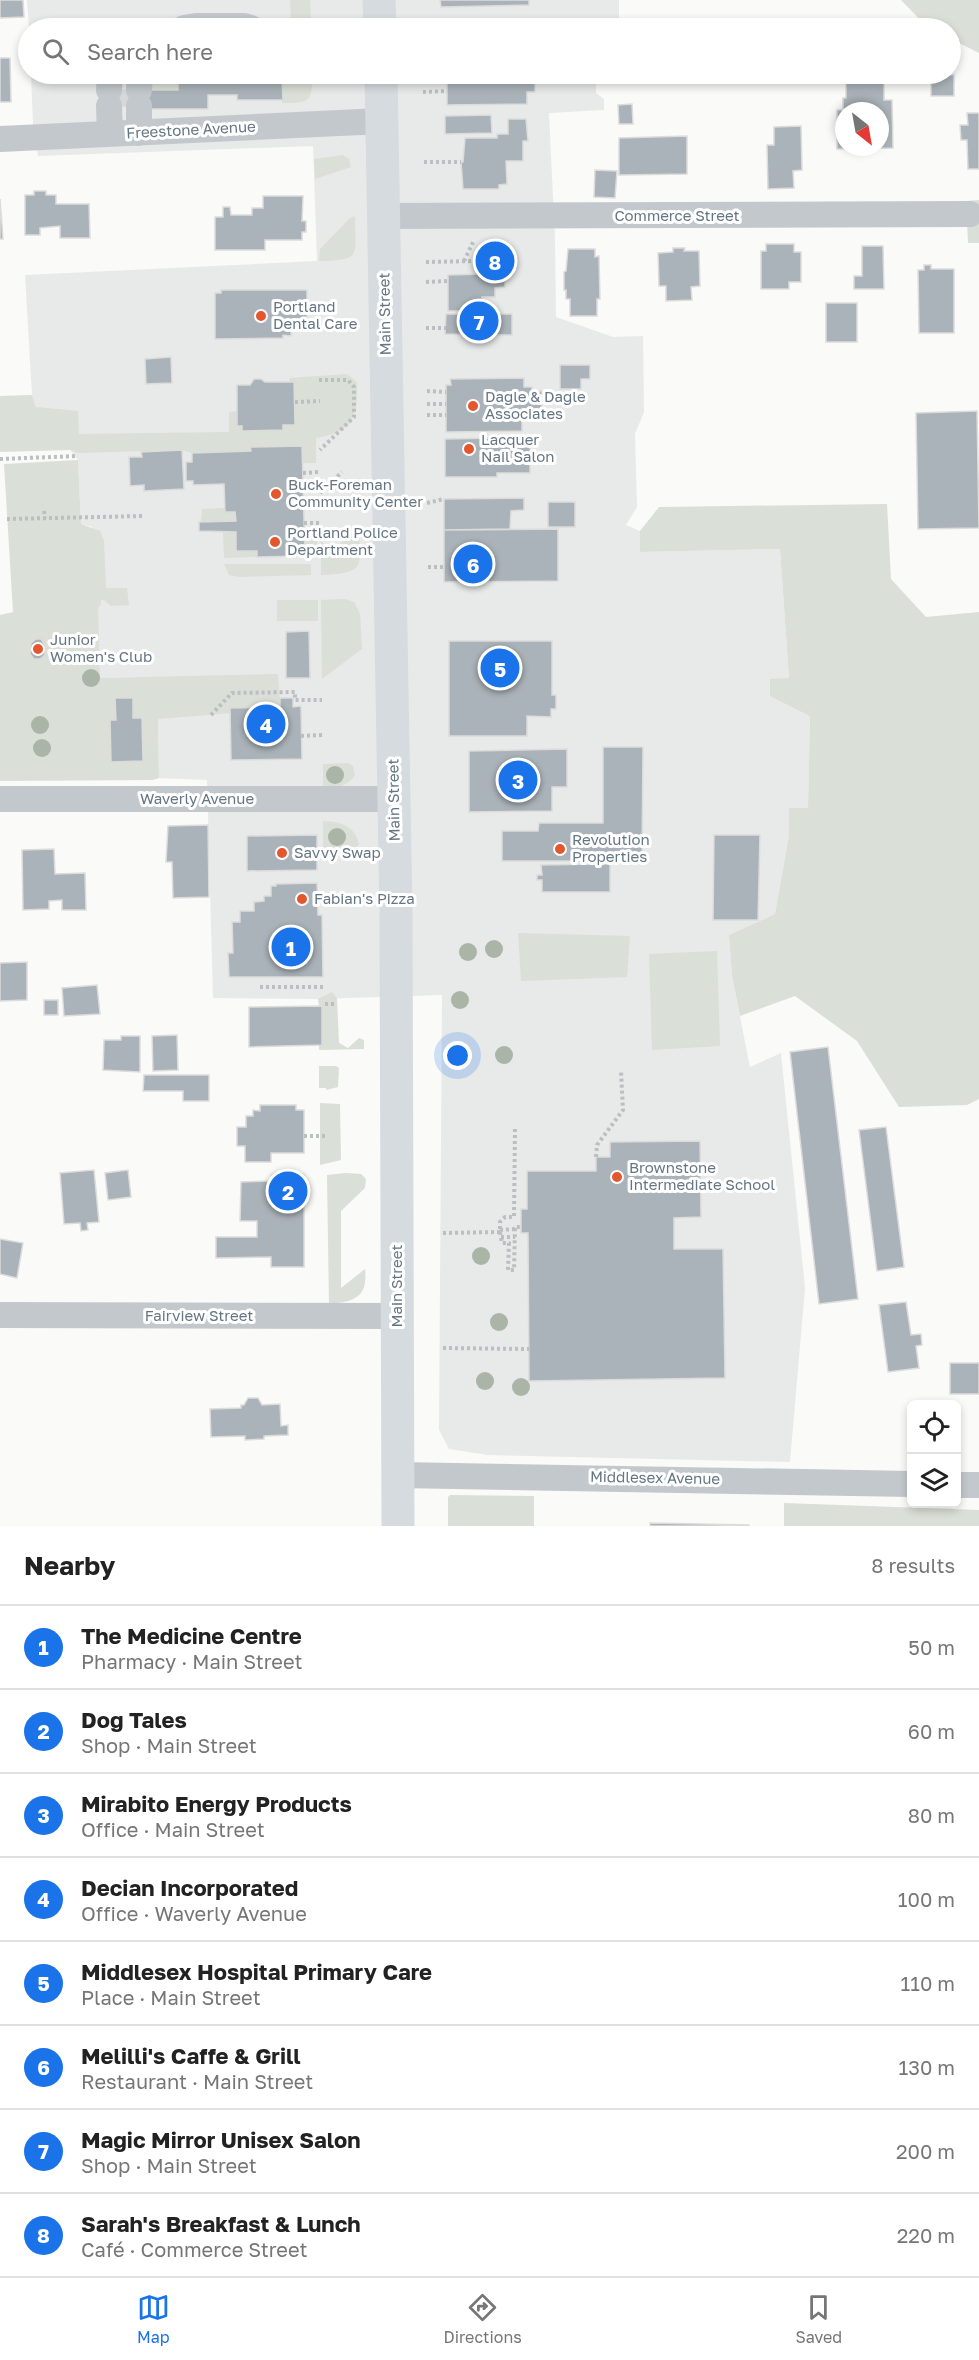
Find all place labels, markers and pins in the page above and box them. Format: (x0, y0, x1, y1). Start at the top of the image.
pin: 8 (476, 238, 514, 284)
place label: Portland Dental Care (273, 297, 358, 332)
pin: 7 (460, 298, 498, 344)
marker: Portland Dental Care (254, 309, 268, 323)
place label: Dagle & Dagle Associates (485, 387, 586, 422)
marker: Dagle & Dagle Associates (466, 399, 480, 413)
place label: Lacquer Nail Salon (481, 430, 554, 465)
marker: Lacquer Nail Salon (462, 442, 476, 456)
place label: Buck-Foreman Community Center (288, 475, 423, 510)
marker: Buck-Foreman Community Center (269, 487, 283, 501)
place label: Portland Police Department (287, 523, 398, 558)
marker: Portland Police Department (268, 535, 282, 549)
pin: 6 (454, 542, 492, 586)
place label: Junior Women's Club (50, 630, 152, 665)
marker: Junior Women's Club (31, 642, 45, 656)
pin: 5 (480, 646, 520, 690)
pin: 4 (246, 702, 286, 746)
pin: 3 (498, 758, 538, 802)
place label: Revolution Properties (572, 830, 650, 865)
marker: Revolution Properties (553, 842, 567, 856)
place label: Savvy Swap (294, 843, 381, 861)
marker: Savvy Swap (275, 846, 289, 860)
place label: Fabian's Pizza (314, 889, 415, 907)
marker: Fabian's Pizza (295, 892, 309, 906)
pin: 1 (272, 924, 310, 970)
place label: Brownstone Intermediate School (629, 1158, 775, 1193)
pin: 2 (268, 1168, 308, 1214)
marker: Brownstone Intermediate School (610, 1170, 624, 1184)

